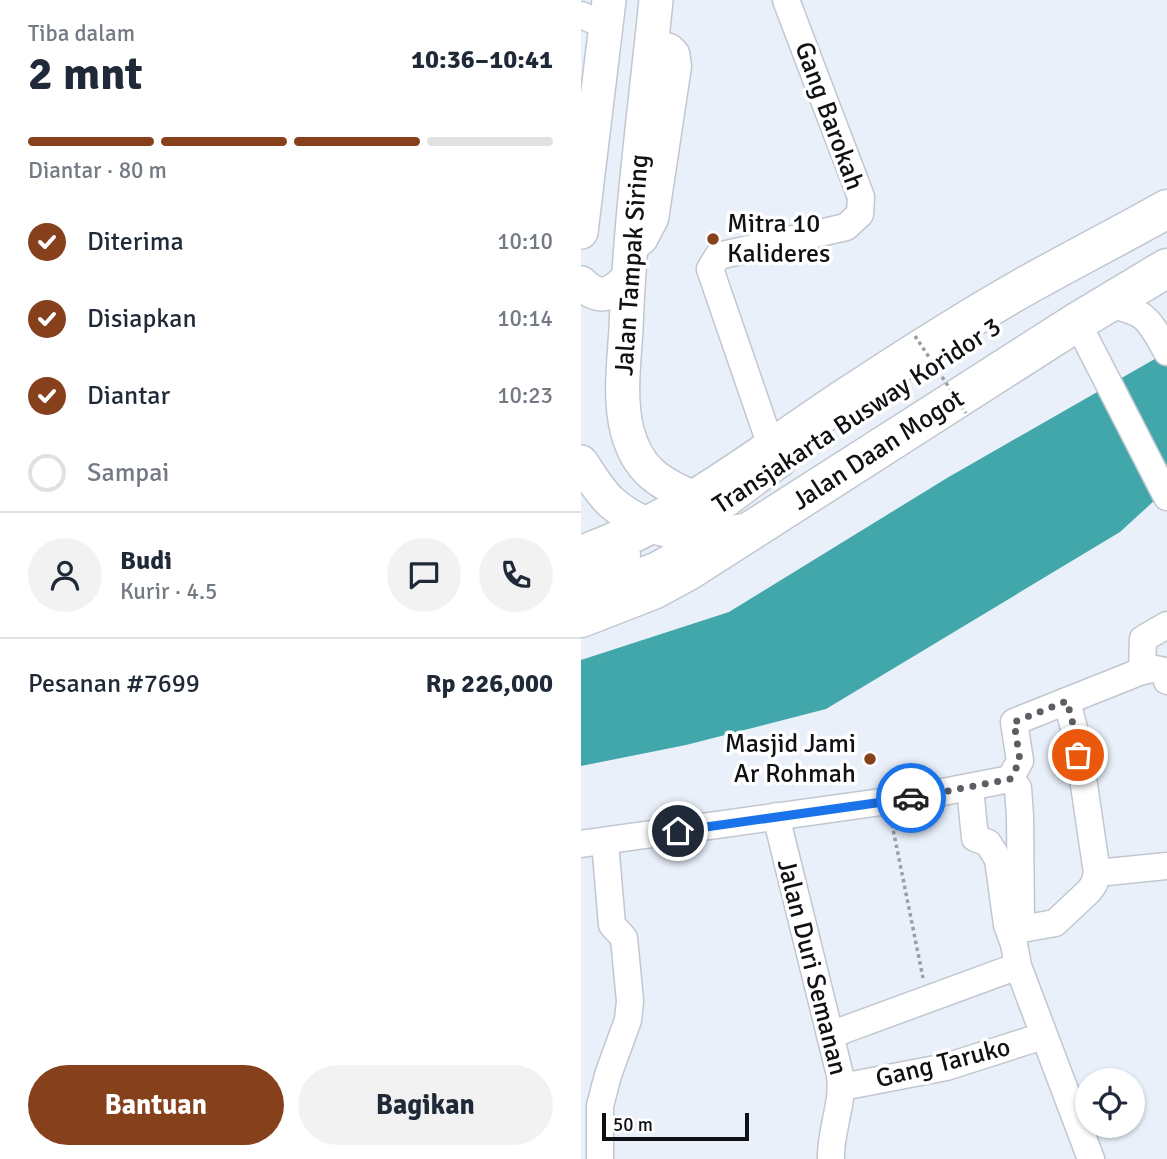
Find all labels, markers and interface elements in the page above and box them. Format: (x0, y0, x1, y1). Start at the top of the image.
text: Tiba dalam (28, 19, 135, 48)
street label: Gang Barokah (787, 38, 871, 194)
text: 10:36–10:41 (411, 44, 553, 76)
text: 2 mnt (28, 46, 143, 102)
street label: Jalan Tampak Siring (608, 153, 656, 377)
text: Diantar · 80 m (28, 156, 167, 185)
place label: Mitra 10 Kalideres (727, 208, 831, 270)
icon: check (28, 223, 66, 261)
text: Diterima (87, 226, 184, 258)
text: 10:10 (497, 227, 553, 256)
marker: Mitra 10 Kalideres (705, 231, 721, 247)
icon: check (28, 300, 66, 338)
text: Disiapkan (87, 303, 197, 335)
text: 10:14 (497, 304, 553, 333)
street label: Transjakarta Busway Koridor 3 (707, 311, 1007, 521)
icon: check (28, 377, 66, 415)
text: Diantar (87, 380, 170, 412)
text: 10:23 (497, 381, 553, 410)
street label: Jalan Daan Mogot (786, 383, 970, 517)
text: Sampai (87, 457, 169, 489)
button: person (28, 538, 102, 612)
button: chat (387, 538, 461, 612)
button: phone (479, 538, 553, 612)
text: Budi (120, 545, 172, 577)
text: Kurir · 4.5 (120, 577, 217, 606)
text: Pesanan #7699 (28, 668, 200, 700)
text: Rp 226,000 (425, 668, 553, 700)
pin (1048, 725, 1108, 785)
place label: Masjid Jami Ar Rohmah (725, 728, 856, 790)
icon: bag (1059, 736, 1097, 774)
marker: Masjid Jami Ar Rohmah (862, 751, 878, 767)
courier (876, 763, 946, 833)
icon: car (892, 779, 930, 817)
pin (648, 801, 708, 861)
icon: home (659, 812, 697, 850)
street label: Jalan Duri Semanan (770, 856, 854, 1078)
street label: Gang Taruko (872, 1031, 1014, 1095)
button: Bantuan (28, 1065, 284, 1145)
button: Bagikan (298, 1065, 553, 1145)
map controls (1075, 1068, 1145, 1138)
button: locate (1075, 1068, 1145, 1138)
scale bar (602, 1110, 749, 1142)
text: 50 m (613, 1113, 653, 1137)

